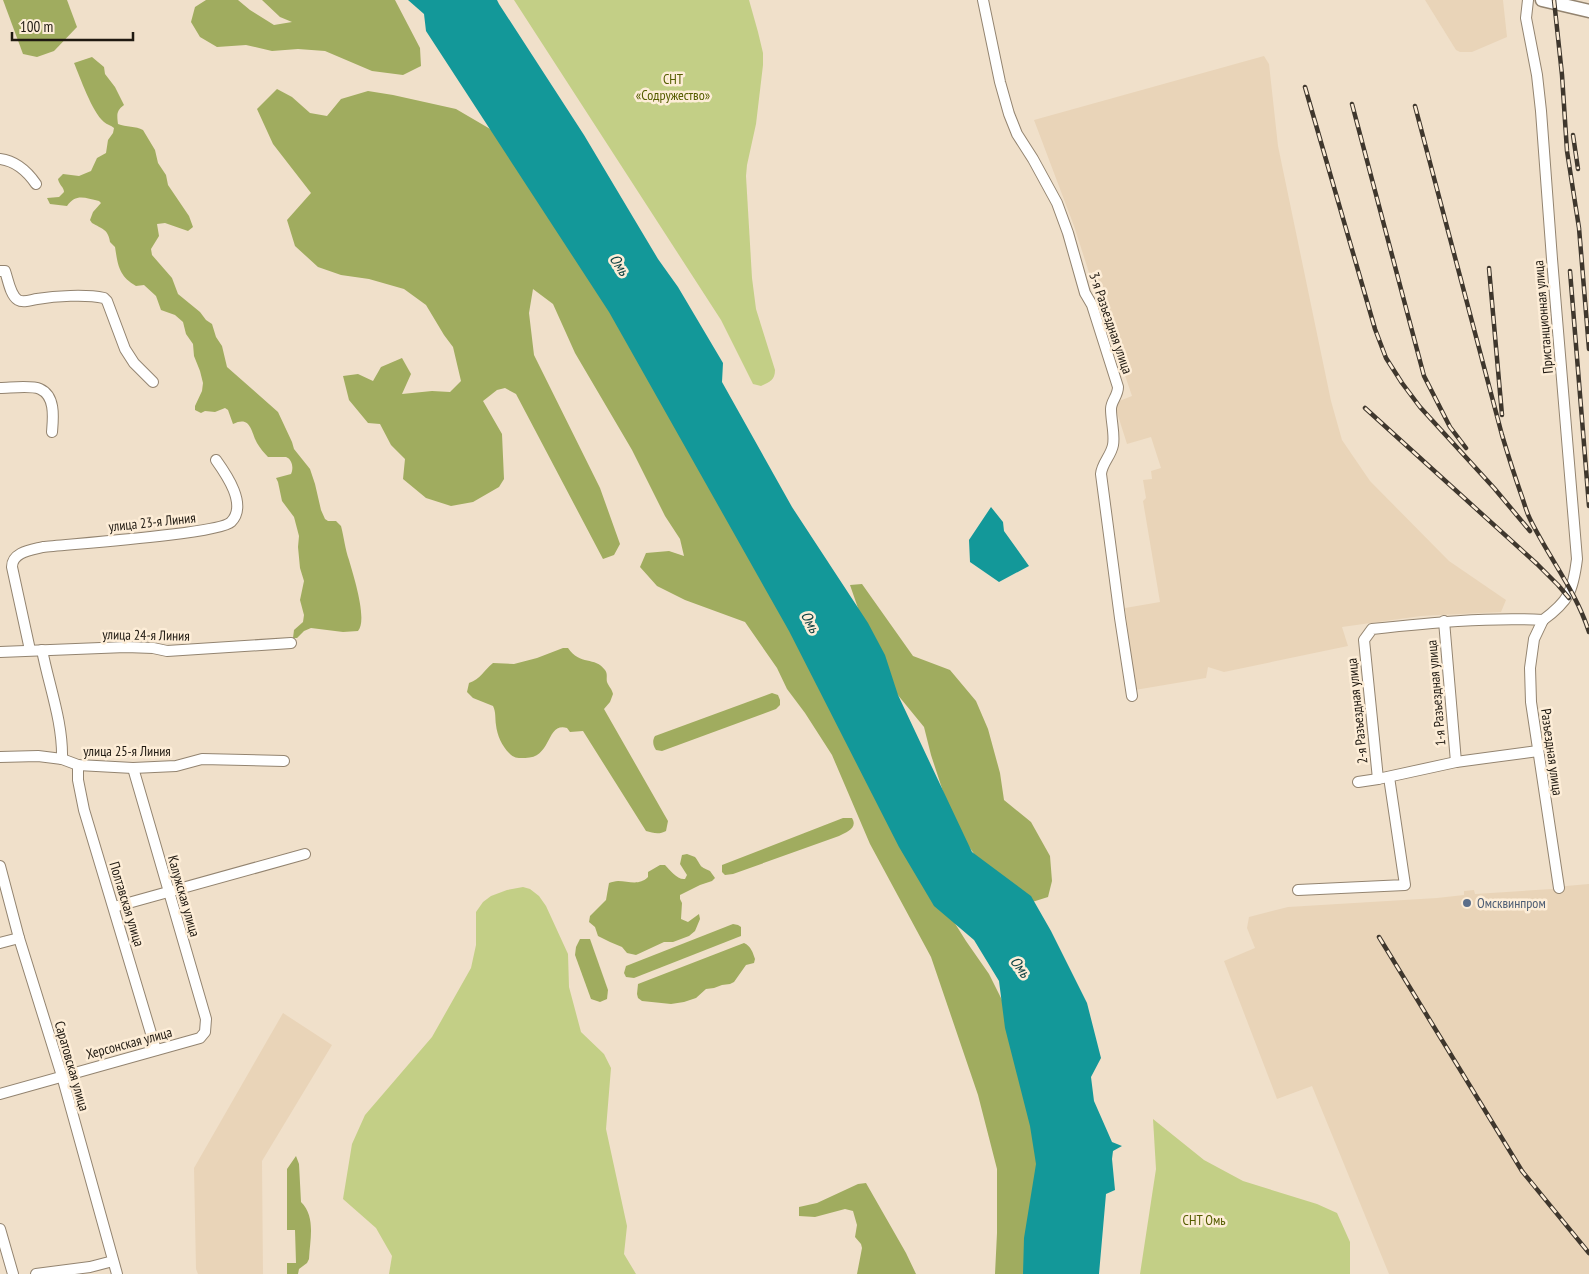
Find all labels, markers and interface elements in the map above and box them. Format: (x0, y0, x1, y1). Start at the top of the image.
scale bar (12, 10, 134, 42)
text: 100 m (20, 17, 53, 36)
park label: СНТ «Содружество» (636, 70, 710, 104)
water label: Омь (606, 250, 634, 280)
street label: Пристанционная улица (1529, 260, 1557, 374)
street label: 3-я Разъездная улица (1085, 270, 1137, 376)
street label: улица 23-я Линия (108, 508, 196, 536)
water label: Омь (797, 608, 825, 637)
street label: улица 24-я Линия (102, 625, 190, 645)
street label: 1-я Разъездная улица (1422, 639, 1450, 747)
street label: 2-я Разъездная улица (1342, 657, 1372, 765)
street label: Разъездная улица (1537, 707, 1567, 797)
street label: улица 25-я Линия (83, 742, 171, 760)
street label: Калужская улица (164, 853, 204, 939)
street label: Полтавская улица (106, 859, 148, 949)
place label: Омсквинпром (1477, 894, 1546, 912)
marker: Омсквинпром (1461, 897, 1473, 909)
water label: Омь (1006, 952, 1035, 982)
street label: Саратовская улица (51, 1019, 93, 1113)
street label: Херсонская улица (84, 1023, 174, 1063)
park label: СНТ Омь (1183, 1211, 1225, 1229)

